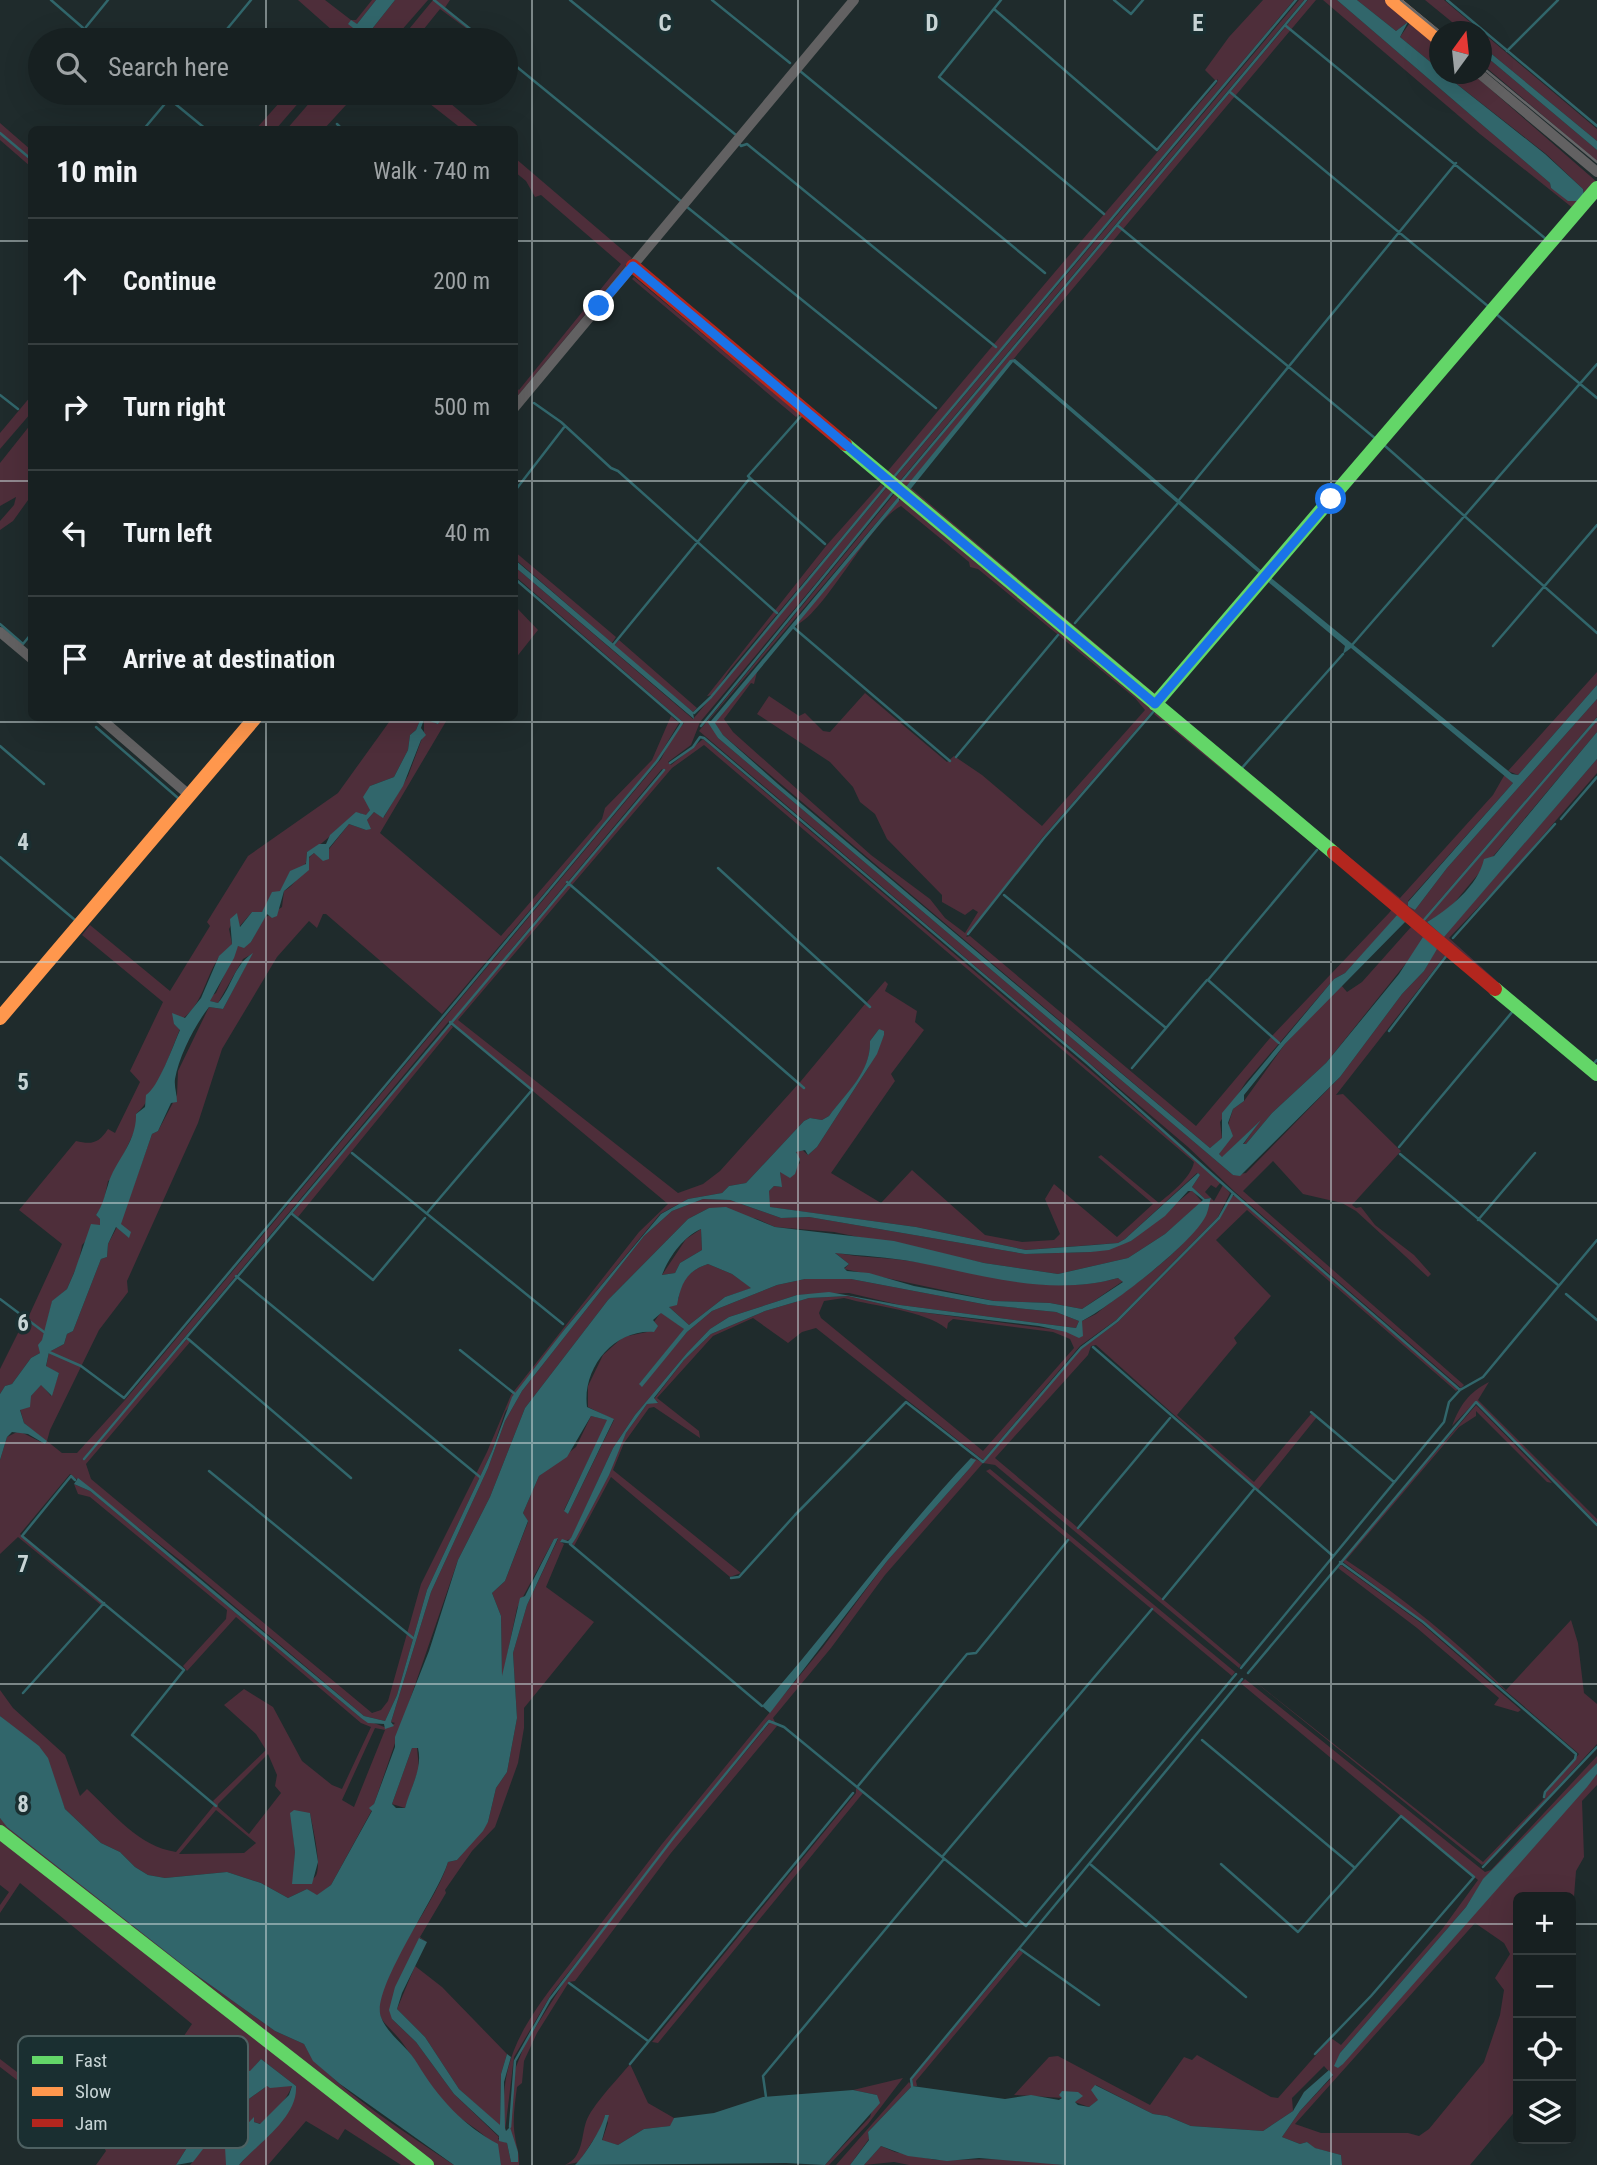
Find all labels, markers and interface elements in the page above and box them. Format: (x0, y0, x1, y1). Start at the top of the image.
text: C (658, 10, 672, 37)
text: D (926, 10, 939, 37)
text: E (1192, 10, 1204, 37)
north arrow (1429, 21, 1492, 84)
search box (28, 28, 518, 105)
icon: search (52, 48, 90, 86)
text: Search here (108, 52, 229, 82)
text: 10 min (56, 154, 138, 189)
text: Walk · 740 m (373, 158, 490, 185)
icon: ahead (56, 262, 94, 300)
text: Continue (123, 266, 216, 296)
text: 200 m (433, 268, 490, 295)
route end (583, 290, 614, 321)
icon: right (56, 388, 94, 426)
text: Turn right (123, 392, 225, 422)
text: 500 m (433, 394, 490, 421)
route start (1315, 483, 1346, 514)
icon: left (56, 514, 94, 552)
text: Turn left (123, 518, 212, 548)
text: 40 m (445, 520, 490, 547)
icon: arrive (56, 640, 94, 678)
text: Arrive at destination (123, 644, 335, 674)
text: 4 (17, 829, 29, 856)
text: 5 (17, 1069, 29, 1096)
text: 6 (17, 1310, 29, 1337)
text: 7 (17, 1551, 29, 1578)
text: 8 (17, 1791, 29, 1818)
map controls (1513, 1892, 1576, 2144)
button: + (1513, 1892, 1576, 1955)
button: − (1513, 1955, 1576, 2018)
button: locate (1513, 2018, 1576, 2081)
legend (18, 2036, 248, 2148)
text: Fast (75, 2049, 107, 2072)
text: Slow (75, 2080, 111, 2103)
button: layers (1513, 2081, 1576, 2144)
text: Jam (75, 2112, 108, 2135)

